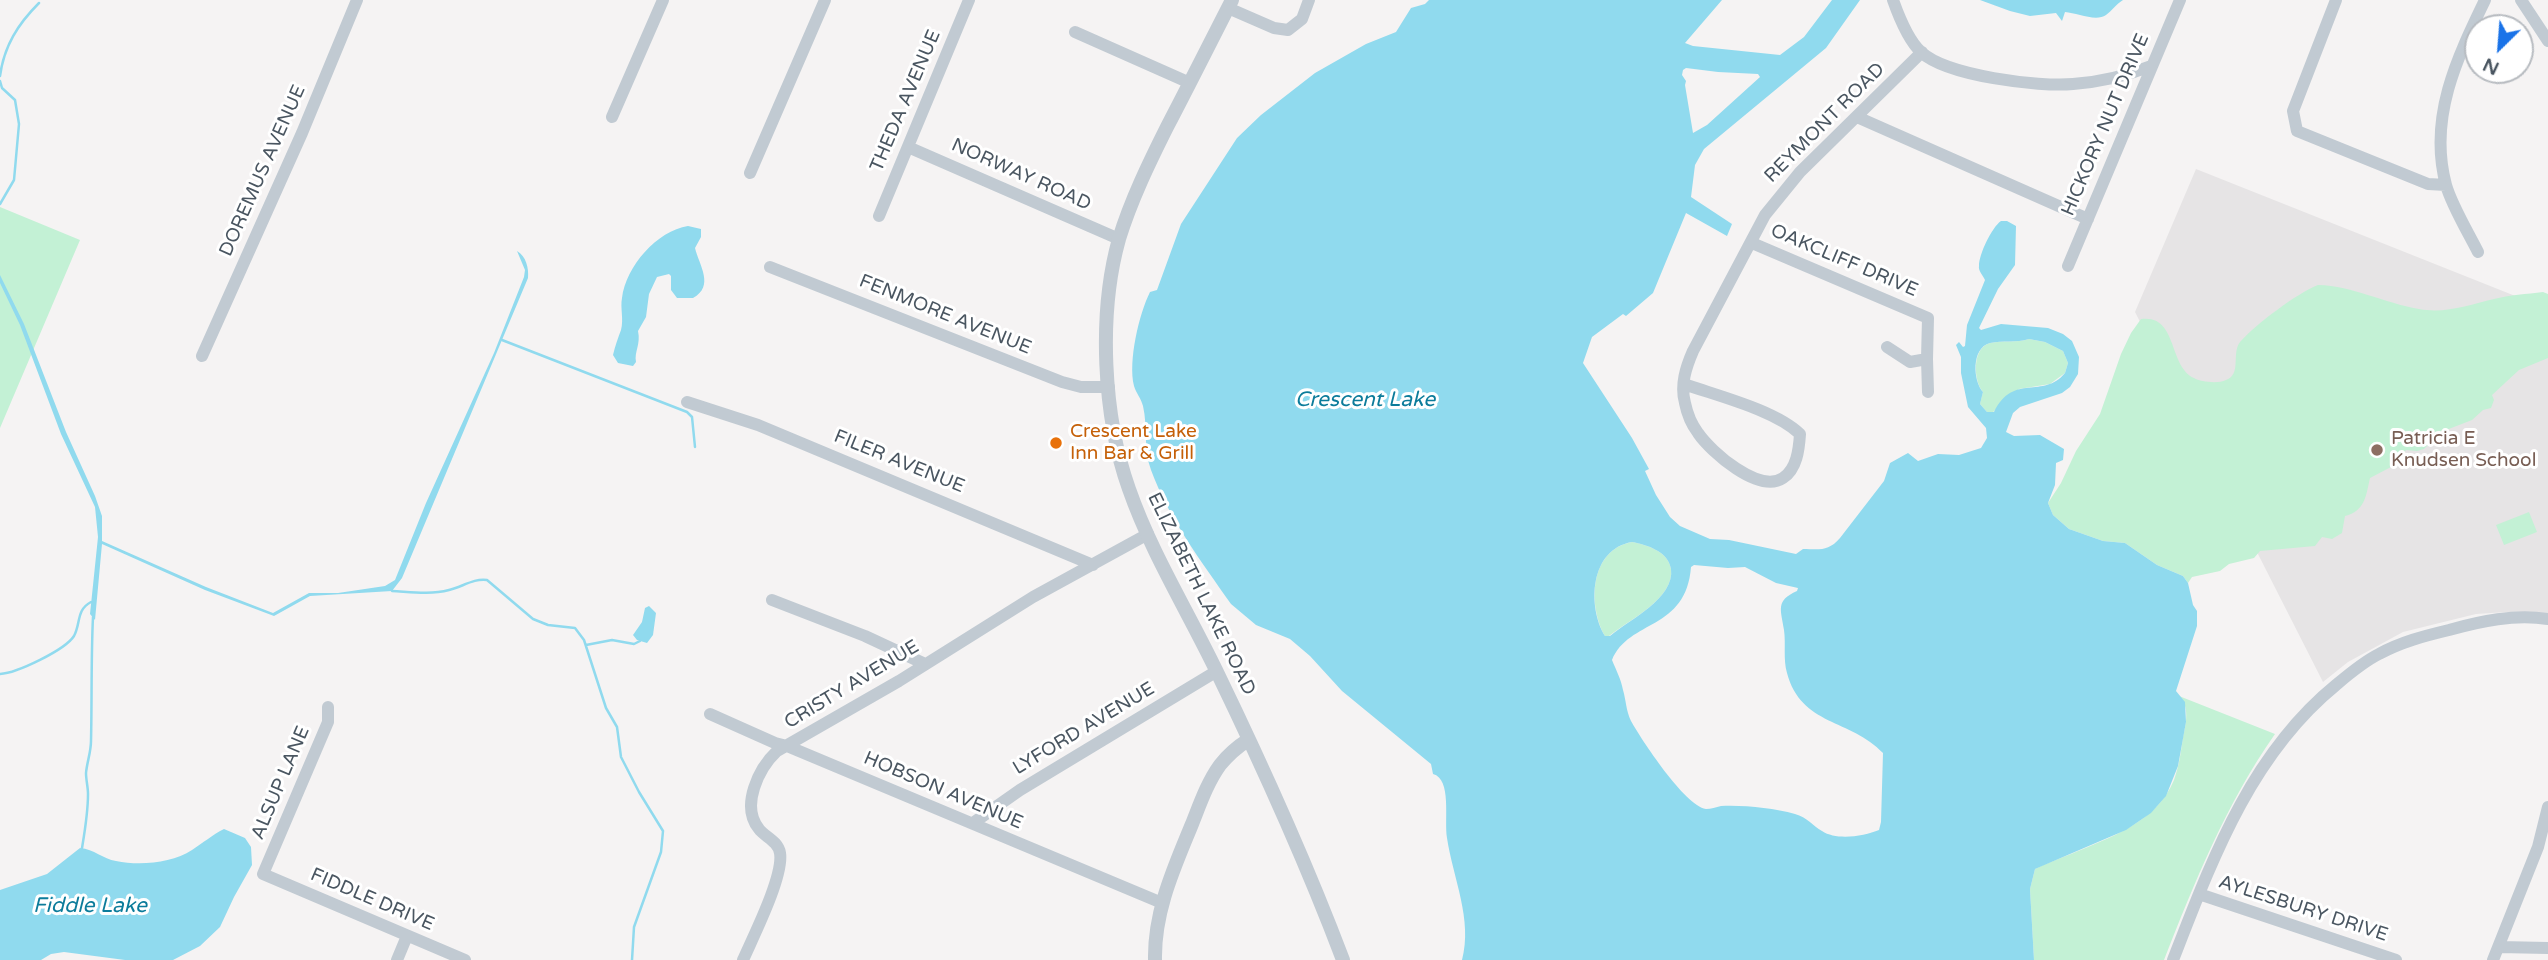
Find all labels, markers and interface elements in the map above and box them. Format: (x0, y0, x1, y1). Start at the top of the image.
north arrow (2464, 14, 2534, 84)
street label: THEDA AVENUE (866, 27, 946, 175)
street label: HICKORY NUT DRIVE (2057, 30, 2155, 220)
text: N (2479, 53, 2503, 79)
street label: REYMONT ROAD (1760, 58, 1890, 188)
street label: DOREMUS AVENUE (215, 82, 311, 260)
street label: NORWAY ROAD (948, 134, 1094, 216)
street label: OAKCLIFF DRIVE (1767, 220, 1921, 302)
street label: FENMORE AVENUE (856, 270, 1034, 360)
water label: Crescent Lake (1295, 387, 1435, 413)
place label: Crescent Lake Inn Bar & Grill (1070, 421, 1197, 465)
street label: FILER AVENUE (830, 425, 968, 499)
place label: Patricia E Knudsen School (2391, 428, 2536, 472)
marker: Crescent Lake Inn Bar & Grill (1048, 435, 1064, 451)
marker: Patricia E Knudsen School (2369, 442, 2385, 458)
street label: ELIZABETH LAKE ROAD (1142, 489, 1260, 699)
street label: CRISTY AVENUE (781, 636, 923, 734)
street label: LYFORD AVENUE (1009, 678, 1159, 780)
street label: ALSUP LANE (247, 723, 315, 843)
street label: HOBSON AVENUE (860, 747, 1026, 835)
street label: FIDDLE DRIVE (307, 864, 437, 936)
street label: AYLESBURY DRIVE (2215, 871, 2391, 947)
water label: Fiddle Lake (33, 893, 147, 919)

